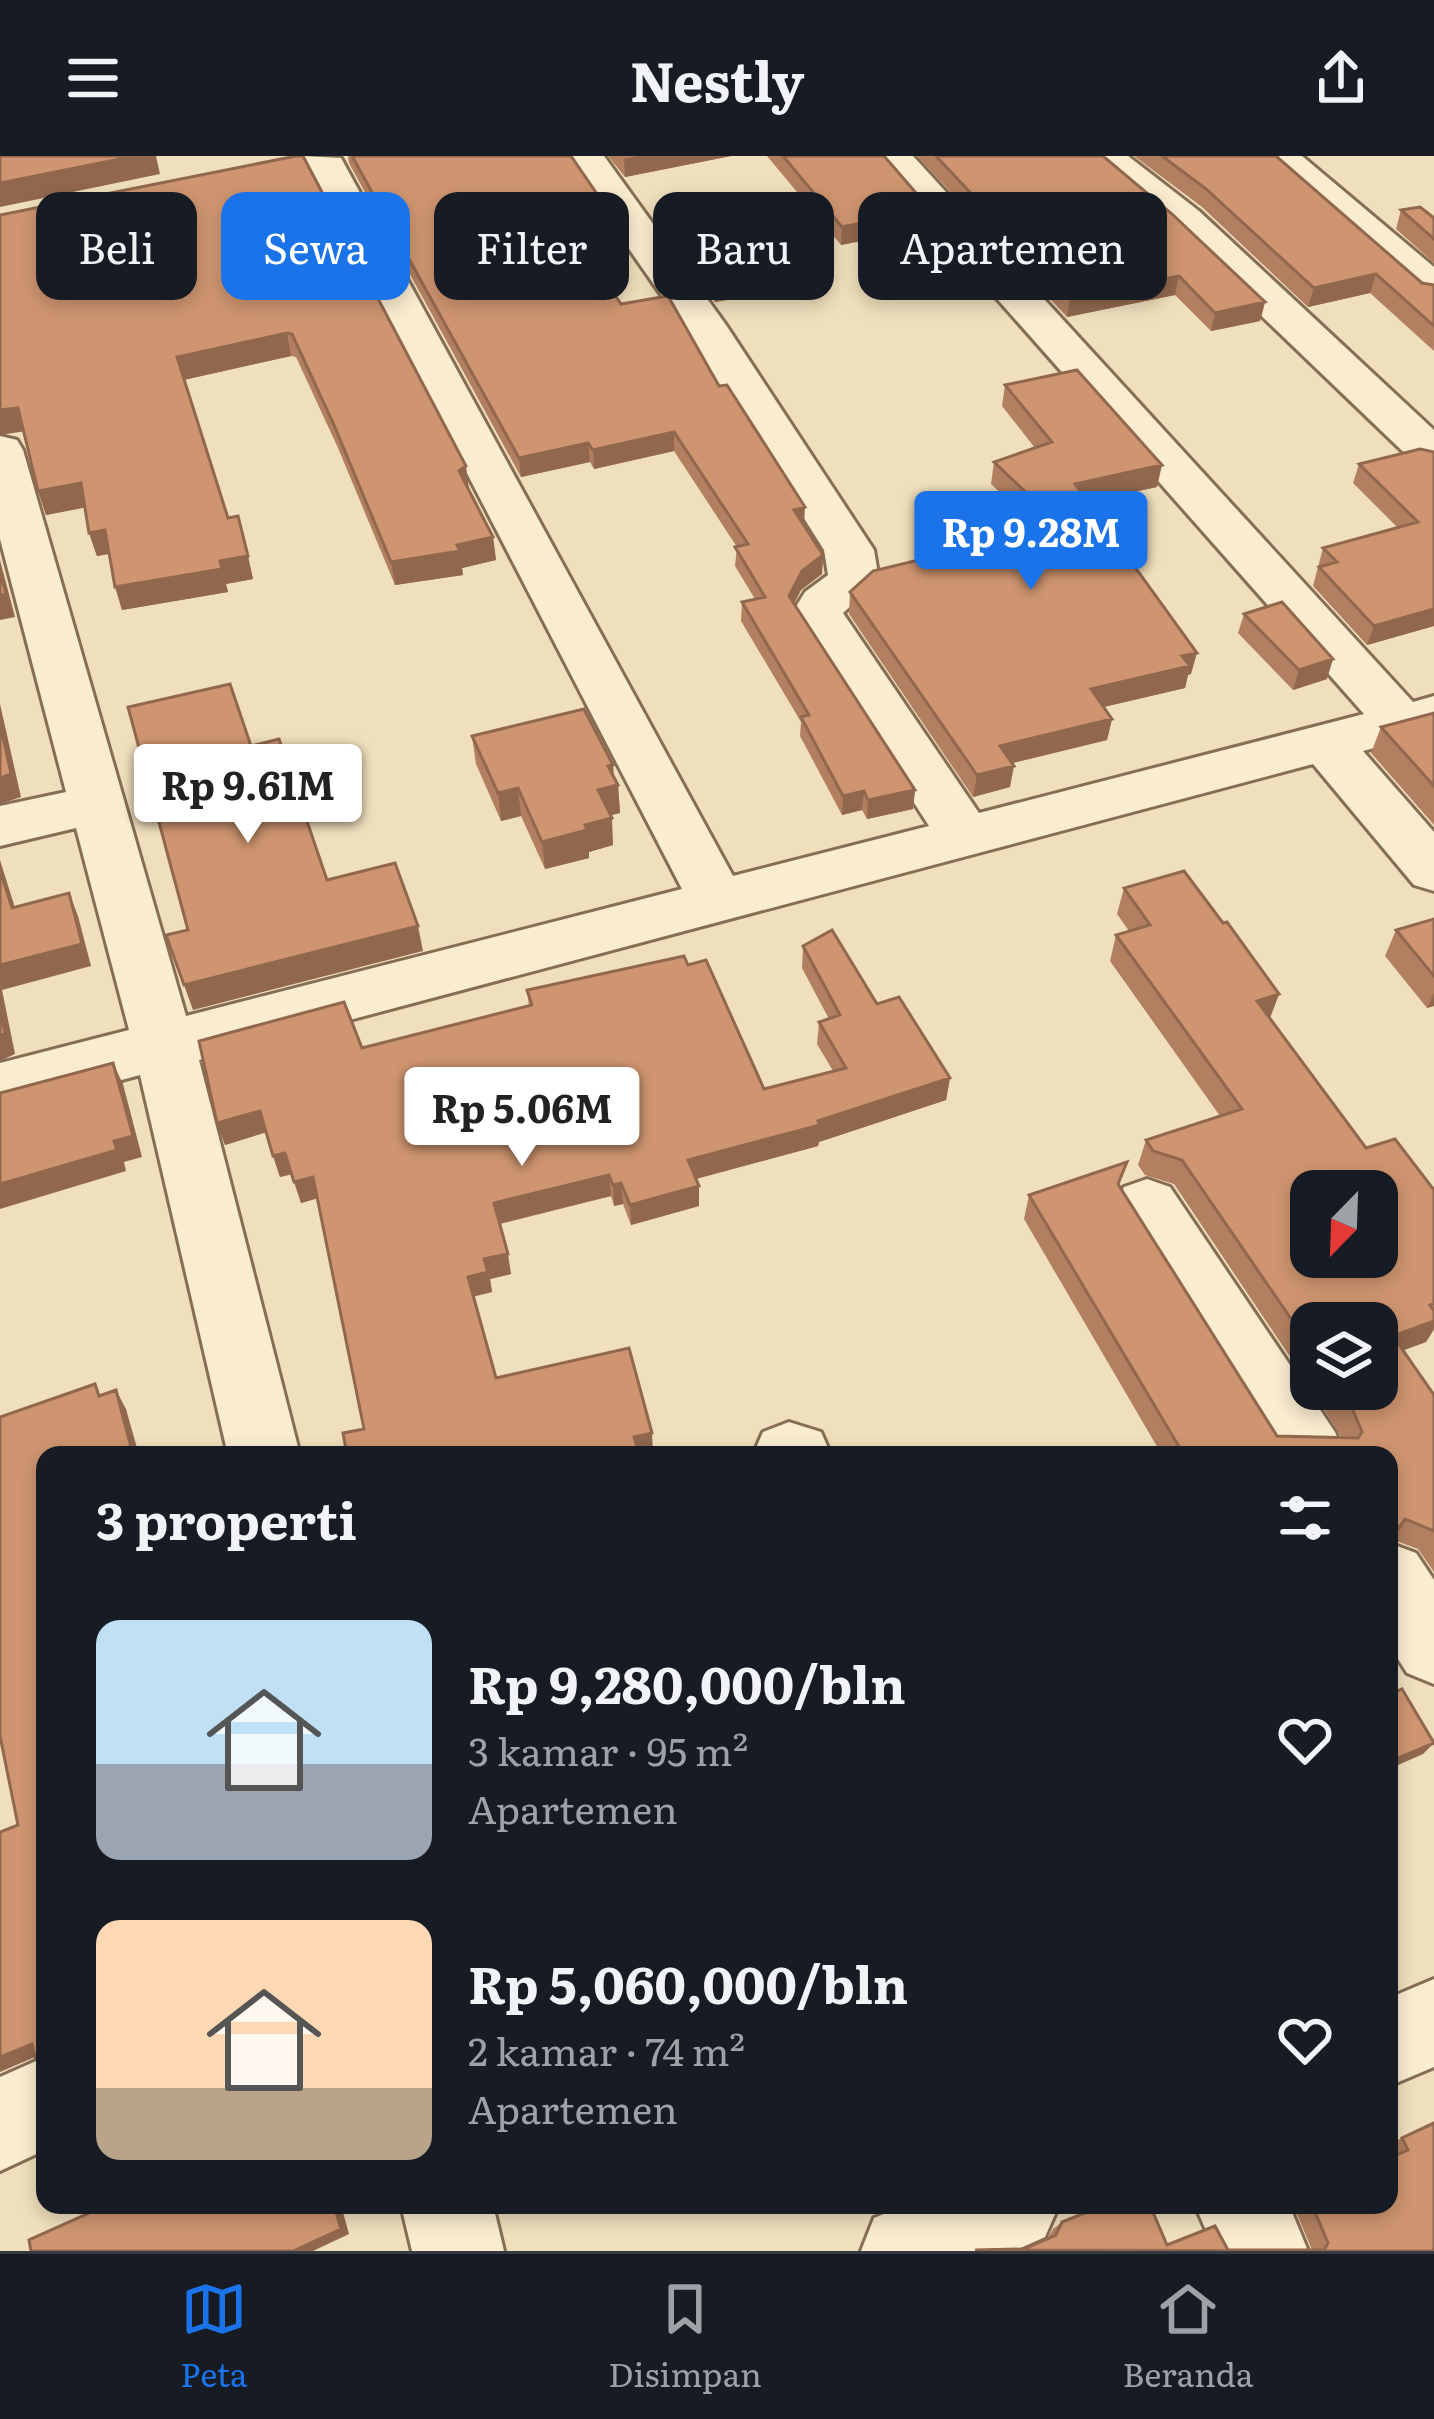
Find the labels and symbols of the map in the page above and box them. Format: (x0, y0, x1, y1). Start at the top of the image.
pin: Rp 9.28M (907, 491, 1155, 593)
pin: Rp 9.61M (124, 744, 372, 846)
pin: Rp 5.06M (398, 1067, 646, 1169)
north arrow (1290, 1170, 1398, 1278)

